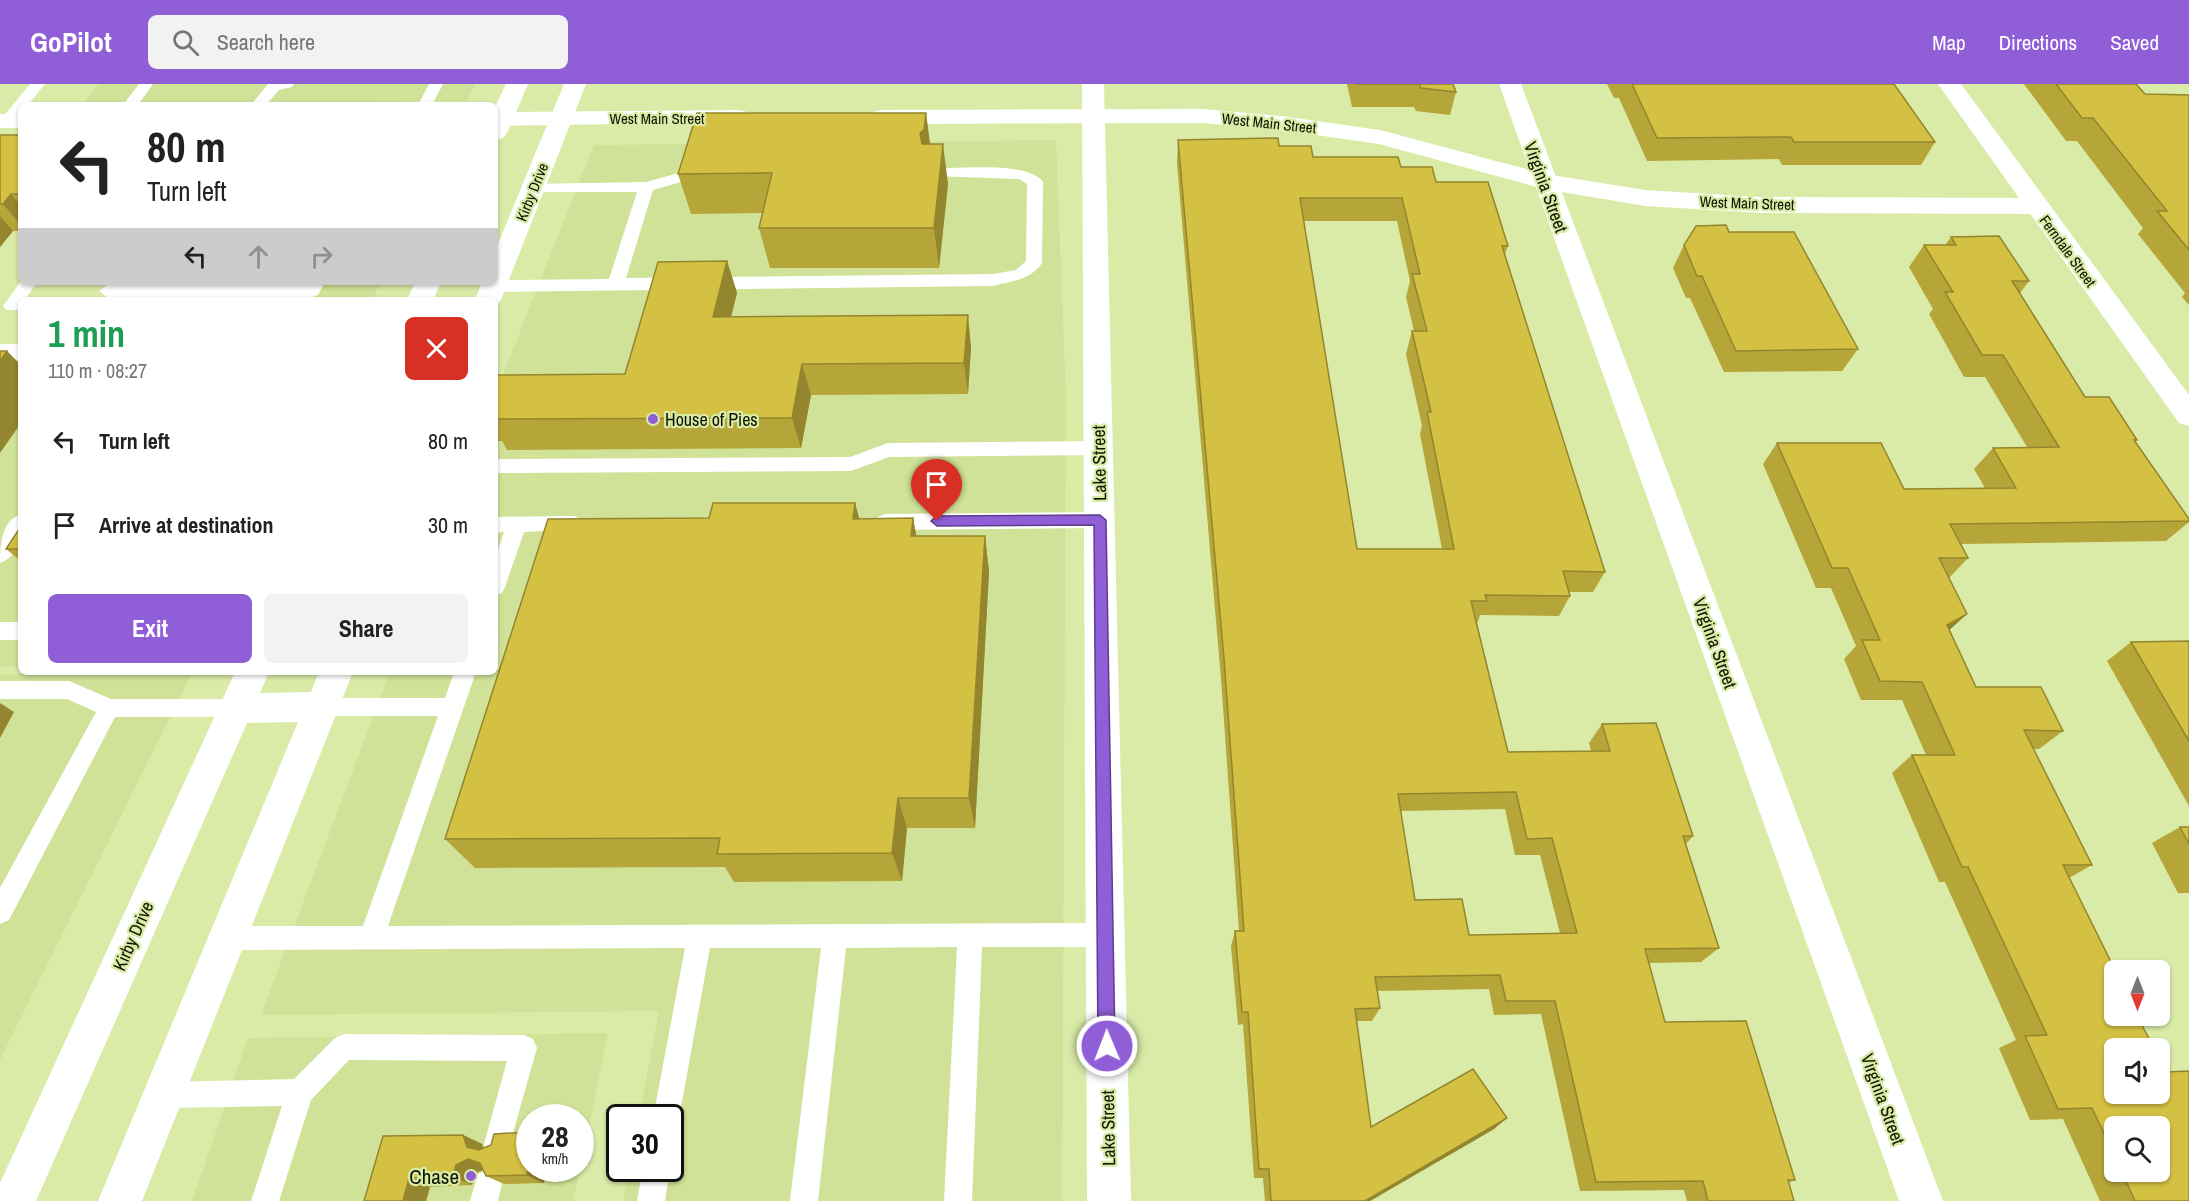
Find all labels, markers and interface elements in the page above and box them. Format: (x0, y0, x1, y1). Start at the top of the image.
search box (148, 15, 568, 69)
text: GoPilot (30, 23, 112, 61)
icon: search (169, 26, 202, 59)
text: Search here (217, 27, 315, 57)
text: Map (1932, 28, 1966, 57)
text: Directions (1999, 28, 2077, 57)
text: Saved (2110, 28, 2159, 57)
street label: West Main Street (610, 108, 705, 129)
street label: West Main Street (1221, 108, 1318, 138)
text: 80 m (147, 119, 226, 175)
icon: left (48, 126, 126, 204)
street label: Virginia Street (1518, 138, 1574, 236)
street label: Kirby Drive (511, 159, 553, 224)
text: Turn left (147, 173, 226, 209)
street label: West Main Street (1699, 191, 1795, 215)
street label: Ferndale Street (2035, 211, 2102, 292)
icon: left (179, 240, 212, 273)
icon: ahead (242, 240, 275, 273)
icon: right (305, 240, 338, 273)
text: 1 min (48, 310, 125, 358)
button: close (405, 317, 468, 380)
text: 110 m · 08:27 (48, 357, 147, 384)
place label: House of Pies (665, 407, 758, 432)
marker: House of Pies (646, 412, 660, 426)
icon: left (48, 425, 81, 458)
street label: Lake Street (1086, 425, 1112, 501)
text: Turn left (99, 426, 170, 456)
text: 80 m (428, 426, 468, 456)
pin (911, 459, 962, 521)
icon: arrive (920, 468, 953, 501)
icon: arrive (48, 509, 81, 542)
text: Arrive at destination (99, 510, 273, 540)
text: 30 m (428, 510, 468, 540)
button: Exit (48, 594, 252, 663)
button: Share (264, 594, 468, 663)
street label: Virginia Street (1687, 594, 1743, 692)
street label: Kirby Drive (107, 897, 159, 975)
north arrow (2104, 960, 2170, 1026)
map controls (2104, 960, 2170, 1182)
position arrow (1075, 1014, 1139, 1078)
button: sound (2104, 1038, 2170, 1104)
street label: Virginia Street (1855, 1050, 1911, 1148)
street label: Lake Street (1095, 1090, 1121, 1166)
speed limit sign: 30 (606, 1104, 684, 1182)
text: 28 (541, 1116, 569, 1156)
button: search (2104, 1116, 2170, 1182)
text: km/h (542, 1148, 568, 1169)
place label: Chase (409, 1162, 459, 1191)
marker: Chase (464, 1169, 478, 1183)

